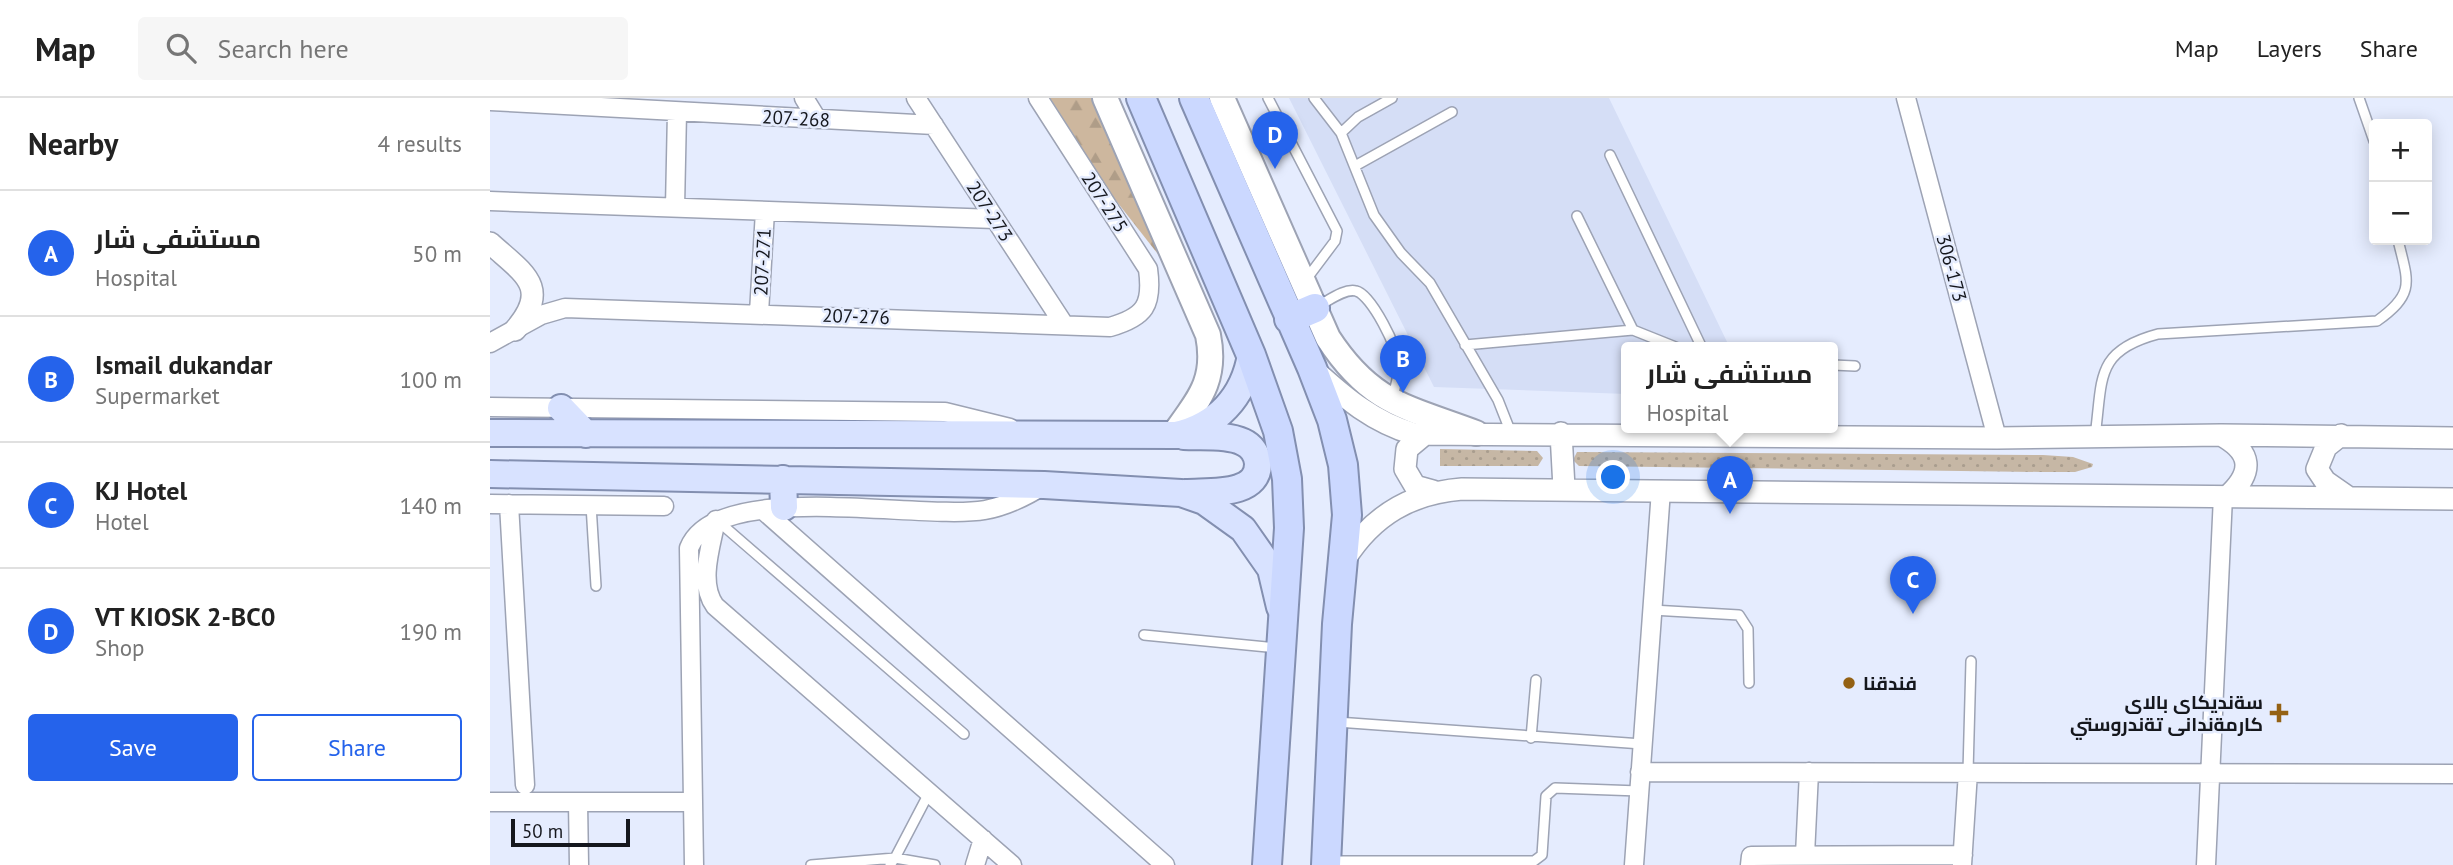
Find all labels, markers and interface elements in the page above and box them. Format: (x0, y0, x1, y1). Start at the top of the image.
search box (138, 17, 628, 80)
text: Map (35, 27, 96, 70)
icon: search (162, 29, 200, 67)
text: Search here (218, 32, 349, 65)
text: Map (2175, 33, 2219, 64)
text: Layers (2257, 33, 2322, 64)
text: Share (2360, 33, 2418, 64)
street label: 207-268 (762, 104, 830, 132)
pin: D (1252, 111, 1298, 169)
map controls (2369, 119, 2432, 245)
button: + (2369, 119, 2432, 182)
text: Nearby (28, 124, 118, 163)
text: 4 results (378, 129, 462, 158)
street label: 207-275 (1076, 167, 1134, 237)
street label: 207-273 (961, 176, 1019, 246)
button: − (2369, 182, 2432, 245)
text: مستشفى شار (95, 222, 261, 255)
street label: 207-271 (748, 228, 776, 296)
street label: 306-173 (1931, 232, 1973, 304)
text: A (44, 239, 58, 268)
text: 50 m (412, 239, 462, 268)
text: Hospital (95, 263, 177, 292)
street label: 207-276 (822, 303, 890, 329)
pin: B (1380, 335, 1426, 393)
popup (1621, 342, 1838, 433)
text: Ismail dukandar (95, 348, 272, 381)
text: مستشفى شار (1646, 357, 1813, 390)
text: B (44, 365, 58, 394)
text: 100 m (400, 365, 462, 394)
text: Supermarket (95, 381, 220, 410)
text: Hospital (1646, 398, 1728, 427)
pin: A (1707, 456, 1753, 514)
your location (1596, 460, 1630, 494)
text: KJ Hotel (95, 474, 187, 507)
text: C (45, 491, 57, 520)
text: 140 m (400, 491, 462, 520)
text: Hotel (95, 507, 149, 536)
pin: C (1890, 556, 1936, 614)
text: VT KIOSK 2-BC0 (95, 600, 276, 633)
text: D (44, 617, 58, 646)
text: 190 m (400, 617, 462, 646)
text: Shop (95, 633, 145, 662)
place label: فندقنا (1863, 671, 1917, 695)
marker: فندقنا (1841, 675, 1857, 691)
place label: سةنديكاى بالاى كارمةندانى تةندروستي (2070, 690, 2263, 740)
marker: سةنديكاى بالاى كارمةندانى تةندروستي (2269, 703, 2289, 723)
button: Save (28, 714, 238, 781)
button: Share (252, 714, 462, 781)
scale bar (511, 816, 630, 848)
text: 50 m (522, 819, 563, 843)

